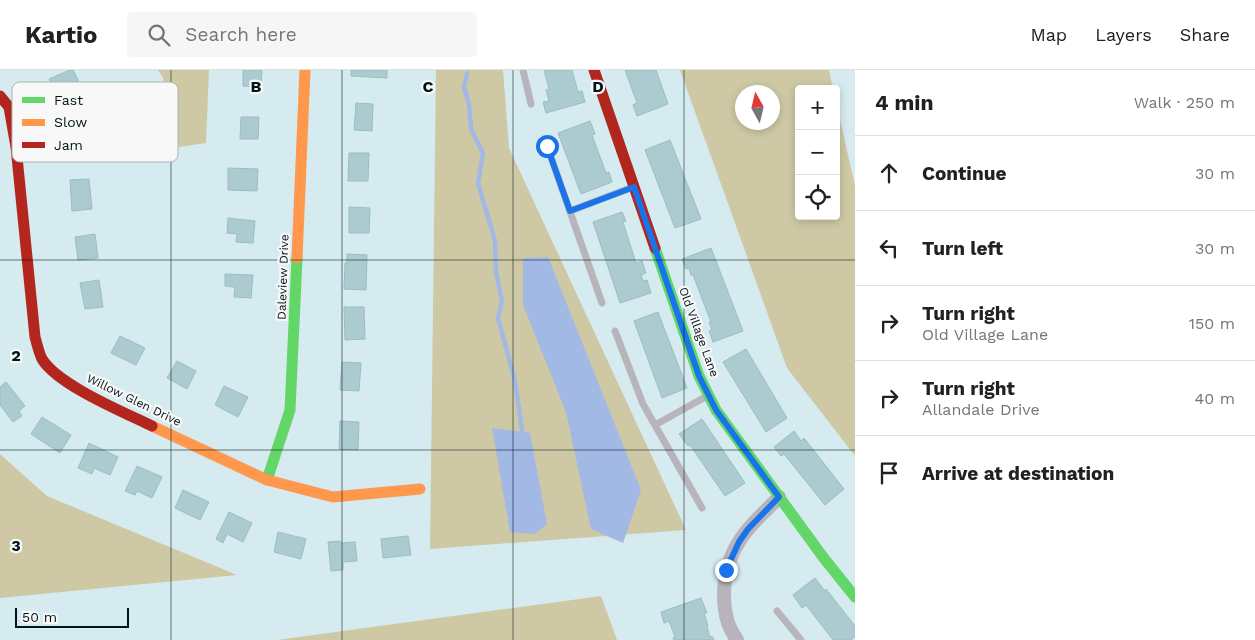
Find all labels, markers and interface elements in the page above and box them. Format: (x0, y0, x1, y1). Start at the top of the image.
search box (127, 12, 477, 57)
text: Kartio (25, 21, 97, 49)
icon: search (145, 21, 173, 49)
text: Search here (185, 23, 297, 46)
text: Map (1030, 24, 1067, 45)
text: Layers (1095, 24, 1152, 45)
text: Share (1180, 24, 1230, 45)
text: B (251, 77, 262, 96)
text: C (423, 77, 434, 96)
text: D (592, 77, 604, 96)
legend (12, 82, 178, 162)
north arrow (735, 85, 780, 130)
map controls (795, 85, 840, 220)
button: + (795, 85, 840, 130)
text: 4 min (875, 90, 933, 115)
text: Fast (54, 92, 83, 108)
text: Walk · 250 m (1134, 93, 1235, 112)
text: Slow (54, 114, 87, 130)
button: − (795, 130, 840, 175)
route start (536, 135, 559, 158)
text: Jam (54, 137, 83, 153)
icon: ahead (875, 159, 903, 187)
text: Continue (922, 162, 1006, 185)
text: 30 m (1195, 164, 1235, 183)
button: locate (795, 175, 840, 220)
street label: Daleview Drive (275, 234, 291, 320)
icon: left (875, 234, 903, 262)
text: Turn left (922, 237, 1003, 260)
text: 30 m (1195, 239, 1235, 258)
street label: Old Village Lane (676, 285, 722, 379)
text: Turn right (922, 302, 1015, 325)
icon: right (875, 309, 903, 337)
text: 150 m (1189, 314, 1235, 333)
text: Old Village Lane (922, 325, 1048, 344)
text: 2 (11, 346, 21, 365)
street label: Willow Glen Drive (84, 371, 184, 429)
text: Turn right (922, 377, 1015, 400)
icon: right (875, 384, 903, 412)
text: 40 m (1195, 389, 1235, 408)
text: Allandale Drive (922, 400, 1040, 419)
icon: arrive (875, 459, 903, 487)
text: Arrive at destination (922, 462, 1114, 485)
text: 3 (11, 536, 21, 555)
route end (715, 559, 738, 582)
scale bar (15, 605, 129, 628)
text: 50 m (22, 609, 57, 625)

